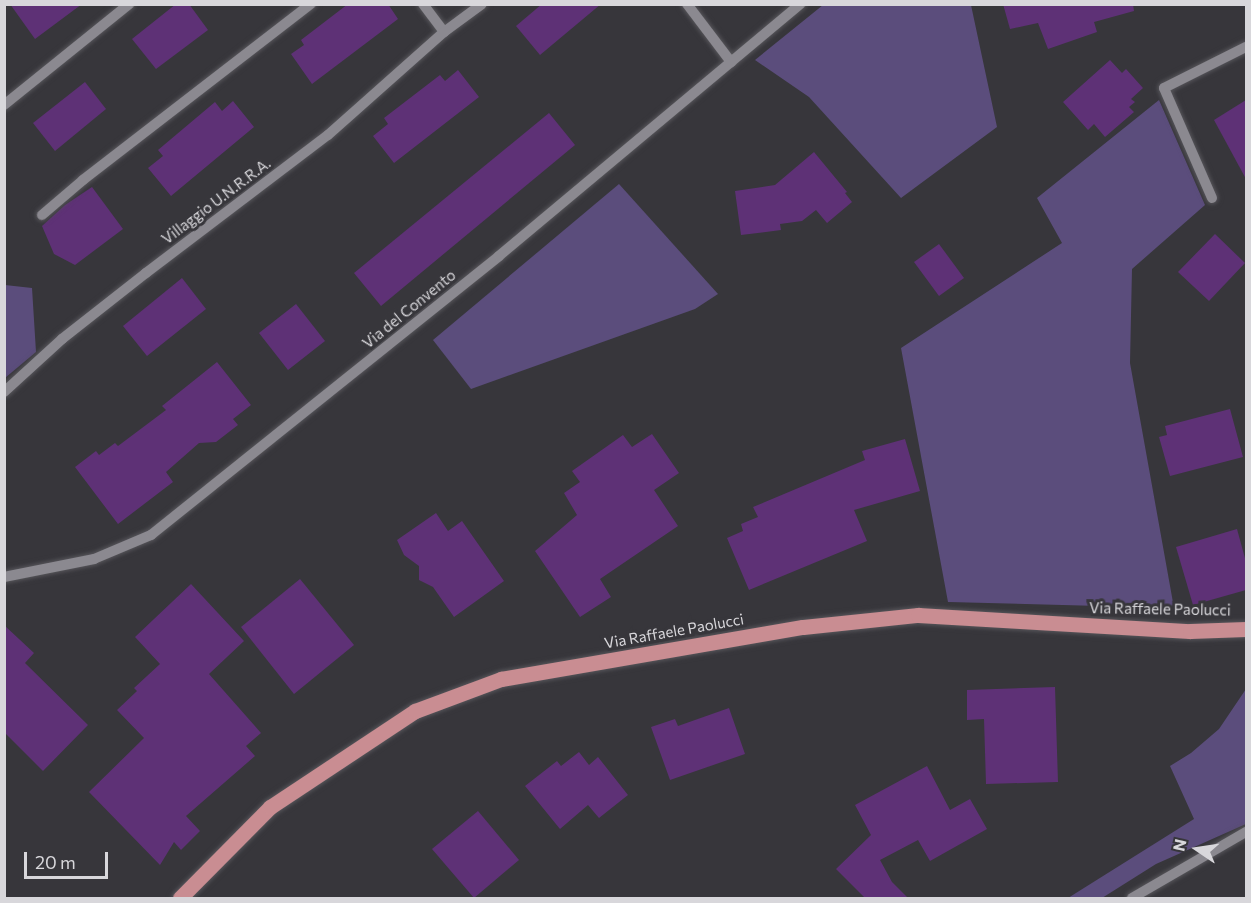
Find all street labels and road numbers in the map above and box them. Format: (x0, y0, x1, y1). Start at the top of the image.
street label: Villaggio U.N.R.R.A. (158, 154, 274, 248)
street label: Via del Convento (359, 266, 459, 352)
street label: Via Raffaele Paolucci (1089, 599, 1231, 619)
street label: Via Raffaele Paolucci (603, 610, 745, 652)

